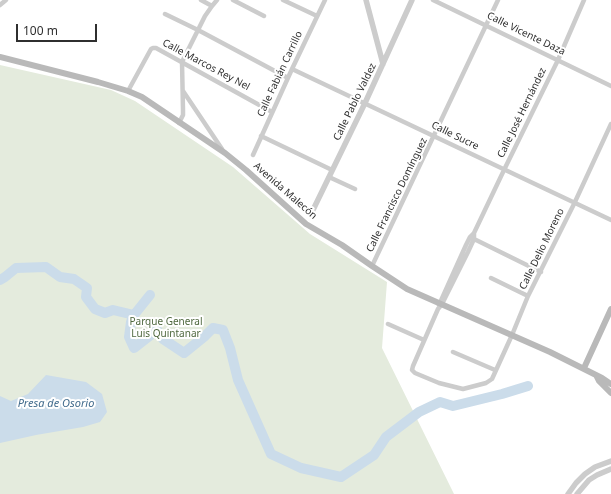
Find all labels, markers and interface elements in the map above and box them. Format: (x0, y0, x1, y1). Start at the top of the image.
street label: Calle Vicente Daza (485, 10, 567, 58)
scale bar (18, 16, 99, 42)
text: 100 m (23, 22, 58, 39)
street label: Calle Fabián Carrillo (255, 29, 305, 119)
street label: Calle Marcos Rey Nel (160, 37, 252, 93)
street label: Calle Pablo Valdez (331, 61, 379, 143)
street label: Calle José Hernández (495, 66, 549, 160)
street label: Calle Sucre (429, 119, 481, 153)
street label: Calle Francisco Domínguez (364, 136, 430, 254)
street label: Avenida Malecón (251, 160, 319, 222)
street label: Calle Delio Moreno (517, 206, 567, 292)
park label: Parque General Luis Quintanar (129, 316, 203, 340)
water label: Presa de Osorio (18, 397, 94, 411)

